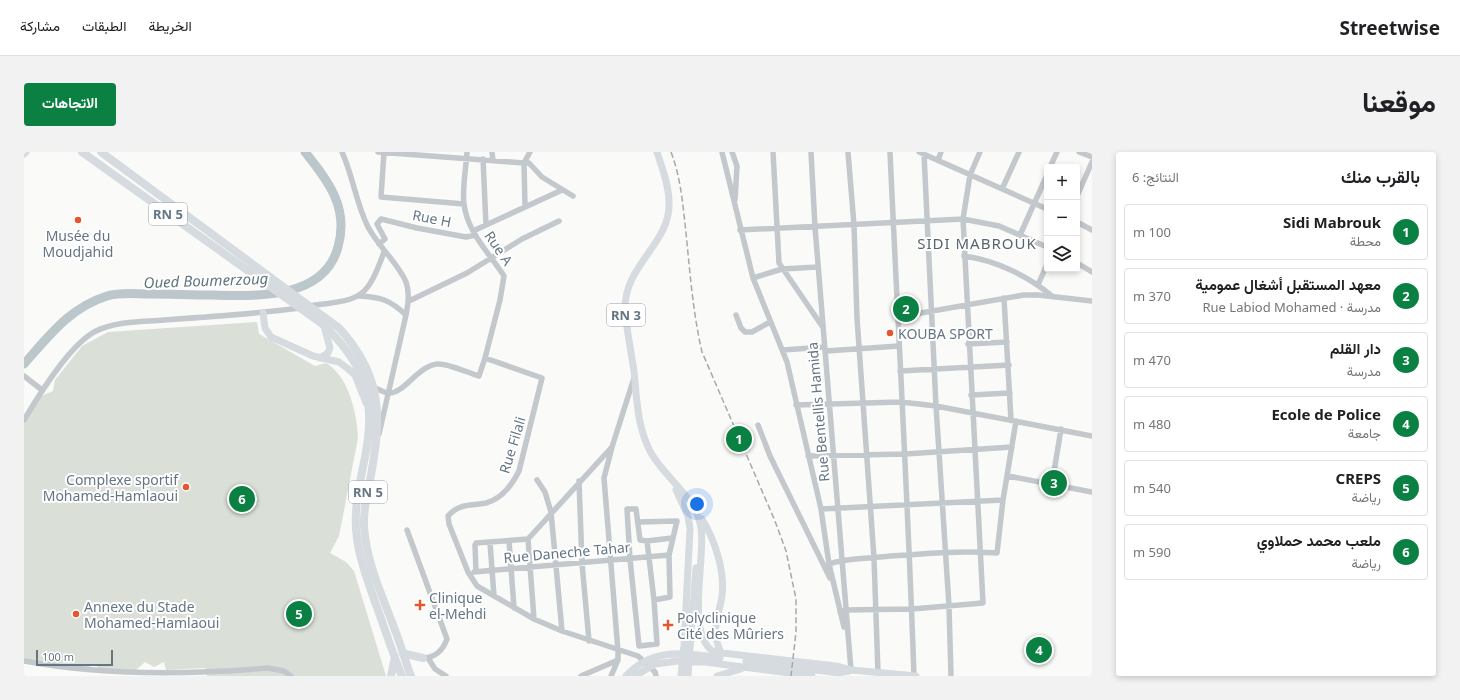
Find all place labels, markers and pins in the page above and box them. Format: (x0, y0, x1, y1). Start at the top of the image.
marker: Musée du Moudjahid (73, 215, 83, 225)
place label: Musée du Moudjahid (43, 226, 113, 261)
pin: 2 (893, 294, 919, 324)
place label: KOUBA SPORT (898, 324, 993, 343)
marker: KOUBA SPORT (885, 328, 895, 338)
pin: 1 (726, 424, 752, 454)
pin: 3 (1041, 468, 1067, 498)
place label: Complexe sportif Mohamed-Hamlaoui (43, 470, 179, 505)
marker: Complexe sportif Mohamed-Hamlaoui (181, 482, 191, 492)
pin: 6 (229, 484, 255, 514)
place label: Clinique el-Mehdi (429, 588, 486, 623)
place label: Annexe du Stade Mohamed-Hamlaoui (84, 597, 219, 632)
pin: 5 (286, 599, 312, 629)
marker: Clinique el-Mehdi (414, 599, 426, 611)
place label: Polyclinique Cité des Mûriers (677, 608, 784, 643)
marker: Annexe du Stade Mohamed-Hamlaoui (71, 609, 81, 619)
marker: Polyclinique Cité des Mûriers (662, 619, 674, 631)
pin: 4 (1026, 635, 1052, 665)

